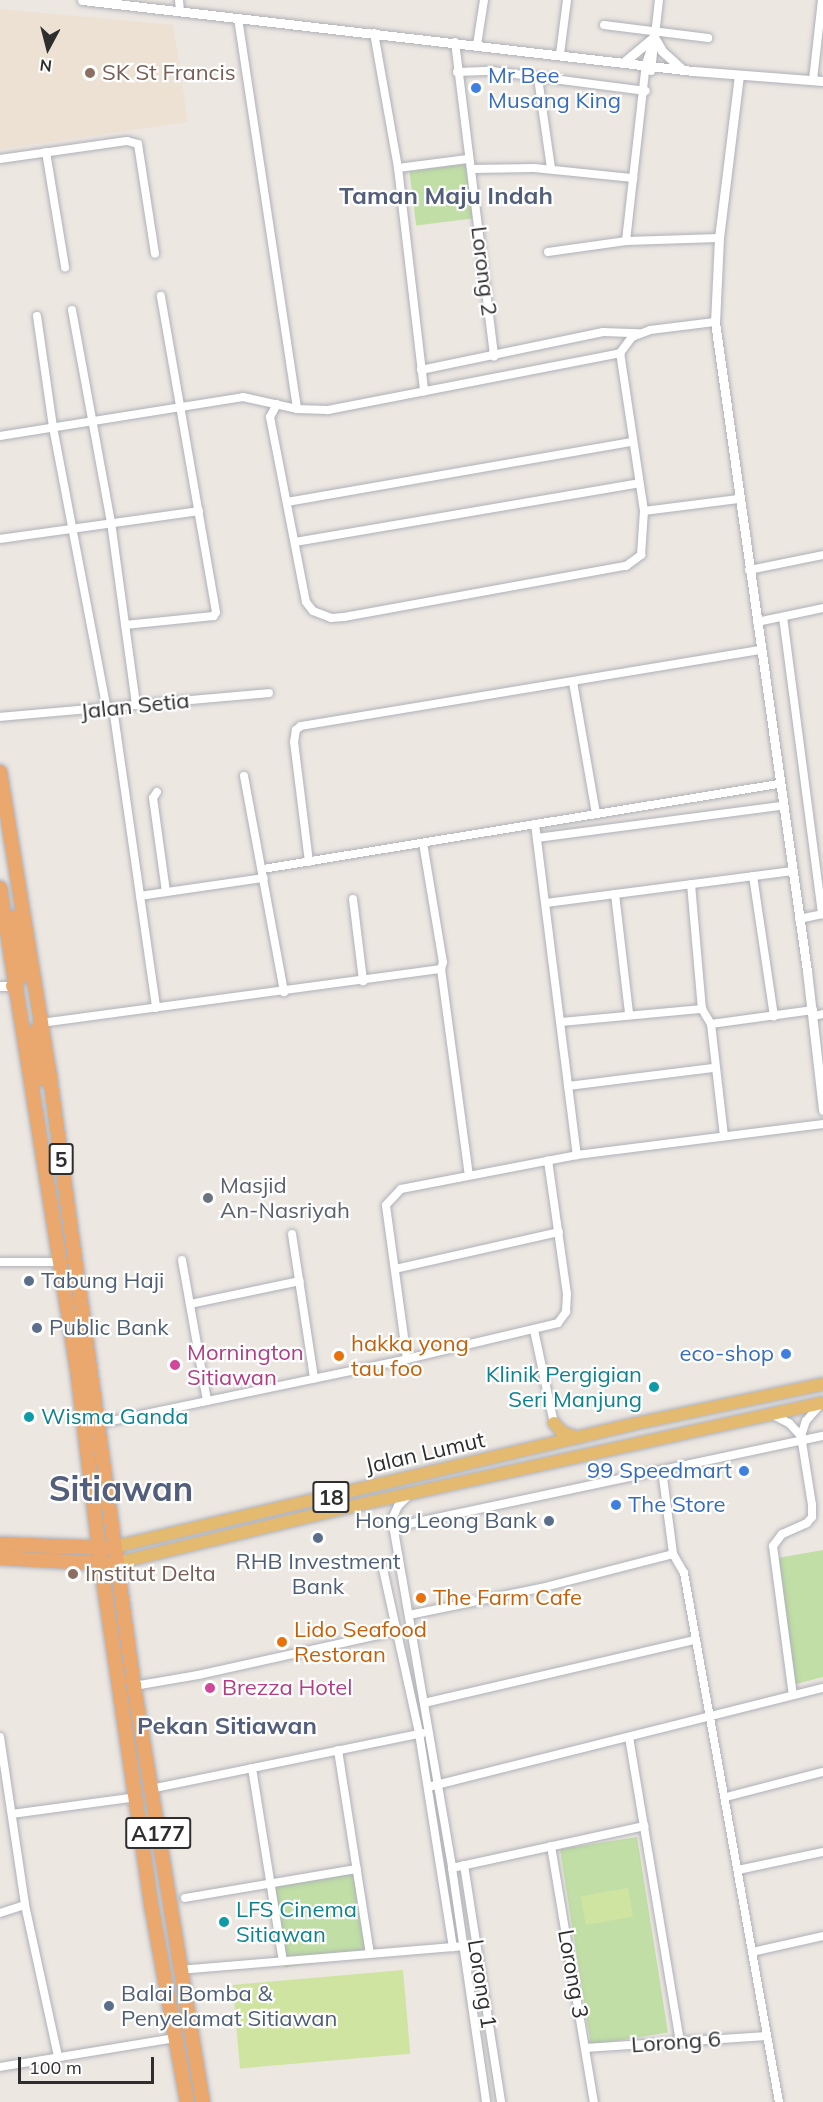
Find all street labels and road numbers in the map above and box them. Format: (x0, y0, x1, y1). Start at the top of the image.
street label: Lorong 2 (465, 225, 503, 317)
street label: Jalan Setia (79, 687, 191, 725)
road number: 5 (48, 1141, 74, 1177)
street label: Jalan Lumut (363, 1426, 487, 1480)
road number: 18 (312, 1479, 350, 1515)
road number: A177 (125, 1815, 191, 1851)
street label: Lorong 3 (552, 1927, 594, 2021)
street label: Lorong 1 (462, 1938, 502, 2030)
street label: Lorong 6 (630, 2026, 722, 2058)

